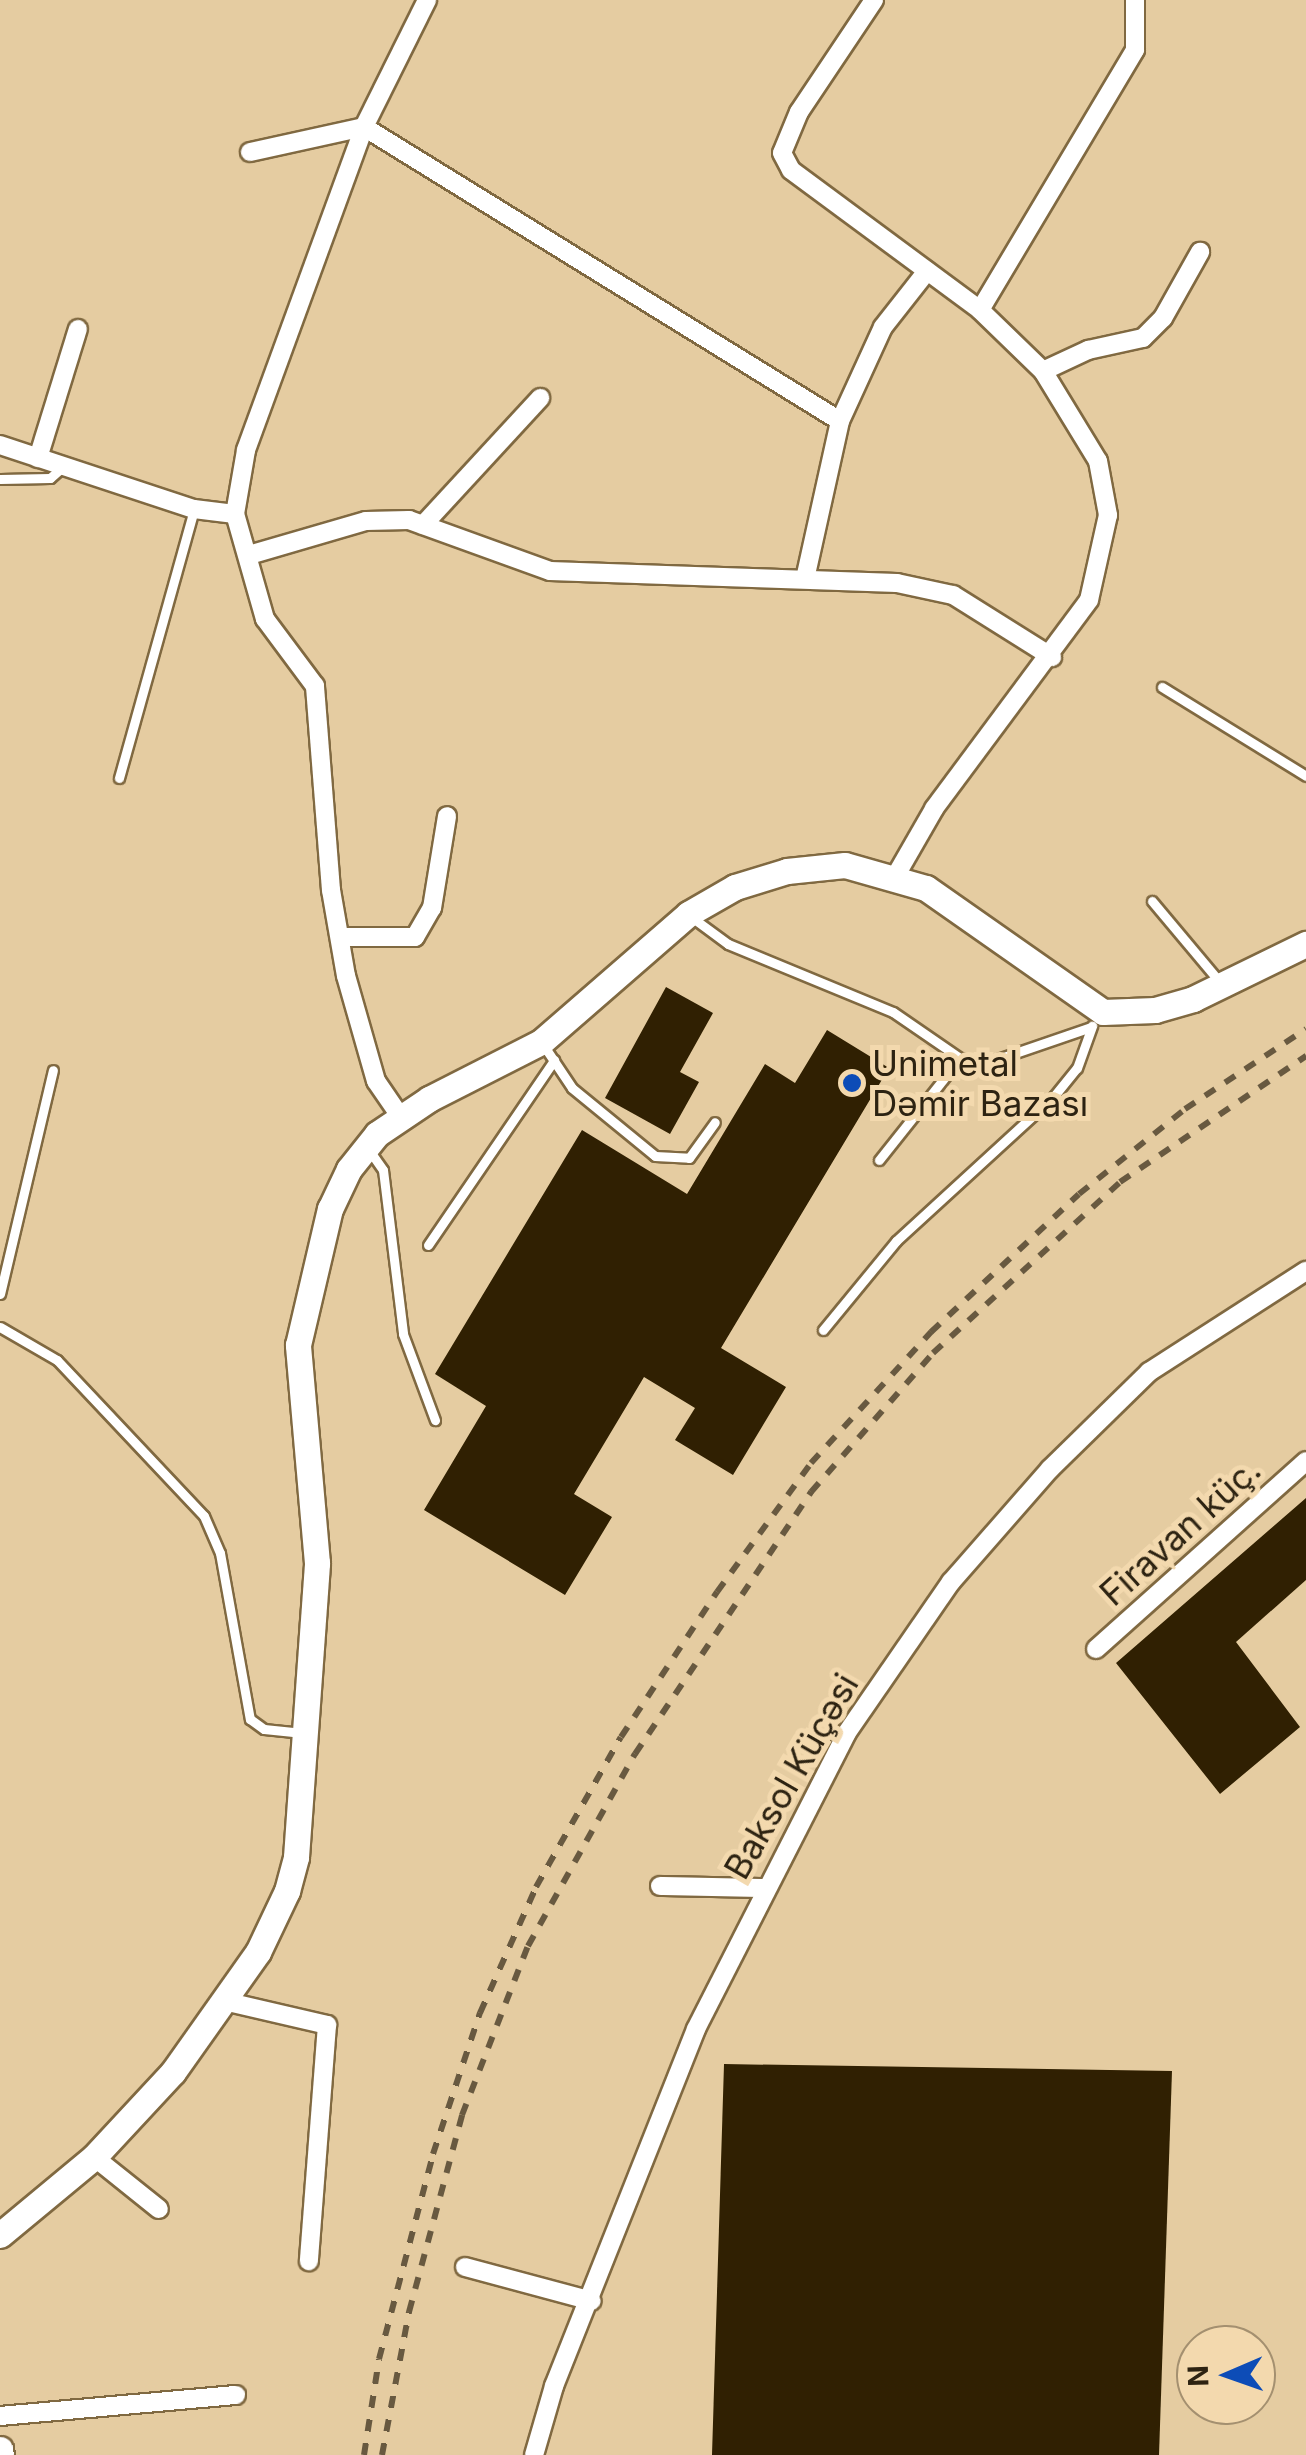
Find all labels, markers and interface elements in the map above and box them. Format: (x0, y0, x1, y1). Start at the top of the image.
place label: Unimetal Dəmir Bazası (872, 1042, 1088, 1124)
marker: Unimetal Dəmir Bazası (841, 1072, 863, 1094)
street label: Firavan küç. (1091, 1448, 1269, 1614)
street label: Baksol Küçəsi (715, 1666, 867, 1886)
north arrow (1176, 2325, 1276, 2425)
text: N (1181, 2365, 1215, 2387)

